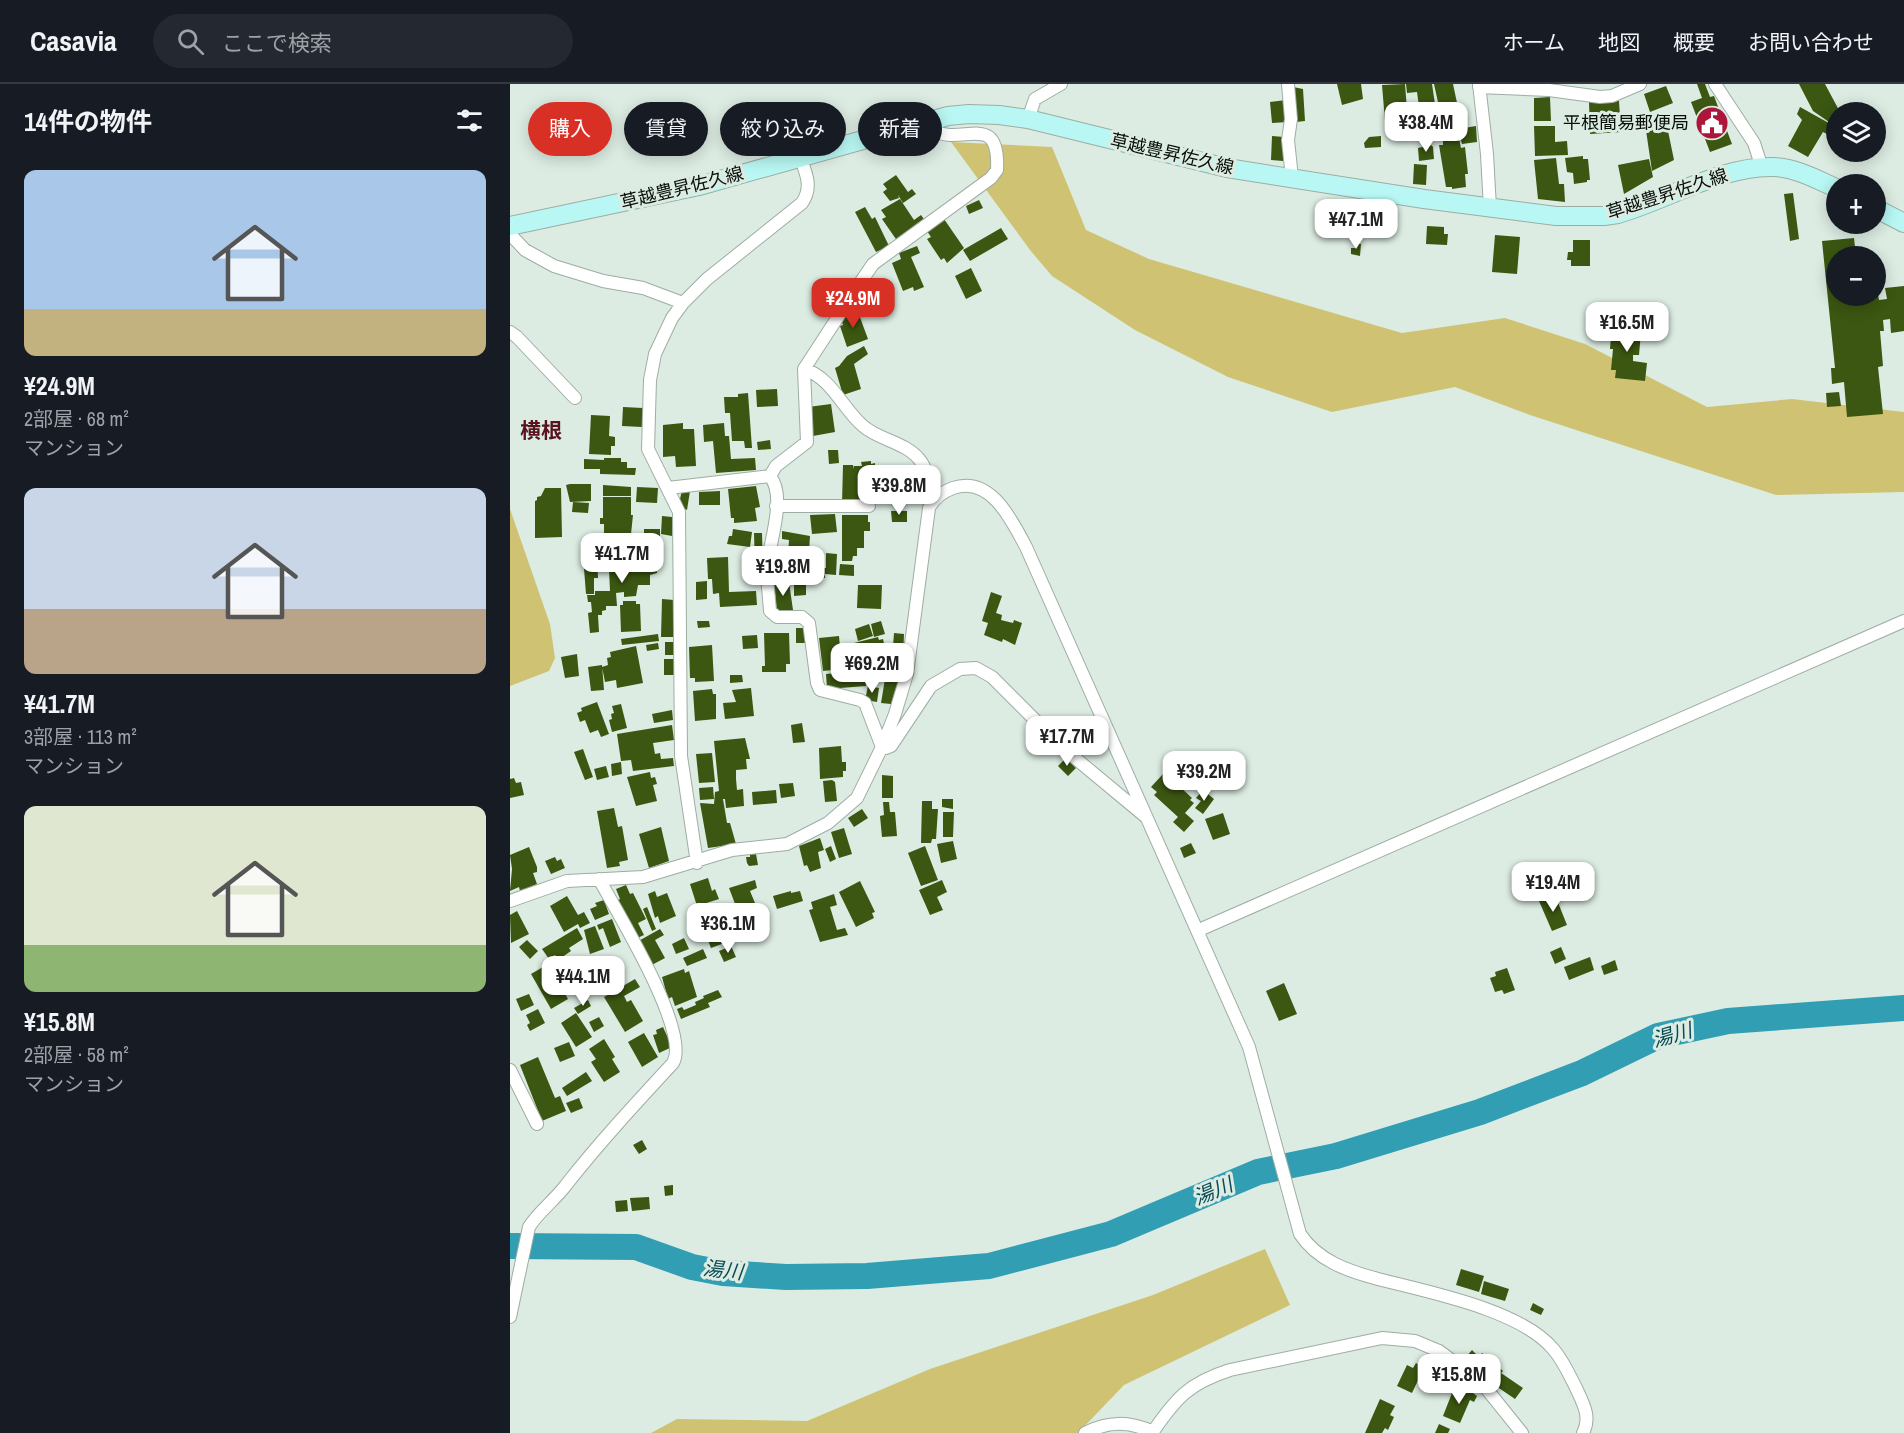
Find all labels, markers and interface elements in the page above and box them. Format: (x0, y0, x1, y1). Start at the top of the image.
search box (153, 14, 573, 68)
text: Casavia (30, 22, 117, 60)
icon: search (174, 25, 207, 58)
text: ここで検索 (222, 28, 332, 58)
text: ホーム (1503, 28, 1565, 57)
text: 地図 (1598, 28, 1640, 57)
text: 概要 (1673, 28, 1715, 57)
text: お問い合わせ (1748, 28, 1874, 57)
chip: 購入 (528, 102, 612, 156)
chip: 賃貸 (624, 102, 708, 156)
chip: 絞り込み (720, 102, 846, 156)
chip: 新着 (858, 102, 942, 156)
pin: ¥38.4M (1377, 102, 1475, 153)
map controls (1826, 102, 1886, 306)
button: layers (1826, 102, 1886, 162)
text: 14件の物件 (24, 104, 152, 139)
icon: filters (453, 104, 486, 137)
public building icon: 平根簡易郵便局 (1694, 105, 1730, 141)
text: ¥38.4M (1399, 108, 1453, 135)
place label: 平根簡易郵便局 (1563, 110, 1689, 135)
street label: 草越豊昇佐久線 (1108, 127, 1236, 180)
street label: 草越豊昇佐久線 (618, 160, 746, 215)
street label: 草越豊昇佐久線 (1603, 162, 1731, 225)
button: + (1826, 174, 1886, 234)
pin: ¥47.1M (1307, 199, 1405, 250)
text: ¥47.1M (1329, 205, 1383, 232)
icon: home (201, 209, 309, 317)
button: − (1826, 246, 1886, 306)
pin: ¥24.9M (804, 278, 902, 329)
text: ¥24.9M (826, 284, 880, 311)
pin: ¥16.5M (1578, 302, 1676, 353)
text: ¥16.5M (1600, 308, 1654, 335)
text: ¥24.9M (24, 368, 95, 403)
text: 2部屋 · 68 m² (24, 405, 129, 432)
district label: 横根 (520, 416, 562, 445)
text: マンション (24, 434, 124, 461)
pin: ¥39.8M (850, 465, 948, 516)
text: ¥39.8M (872, 471, 926, 498)
icon: home (201, 527, 309, 635)
pin: ¥41.7M (573, 533, 671, 584)
text: ¥41.7M (595, 539, 649, 566)
pin: ¥19.8M (734, 546, 832, 597)
text: ¥19.8M (756, 552, 810, 579)
pin: ¥69.2M (823, 643, 921, 694)
text: ¥69.2M (845, 649, 899, 676)
text: ¥41.7M (24, 686, 95, 721)
pin: ¥17.7M (1018, 716, 1116, 767)
text: ¥17.7M (1040, 722, 1094, 749)
text: 3部屋 · 113 m² (24, 723, 137, 750)
pin: ¥39.2M (1155, 751, 1253, 802)
text: マンション (24, 752, 124, 779)
text: ¥39.2M (1177, 757, 1231, 784)
icon: home (201, 845, 309, 953)
pin: ¥19.4M (1504, 862, 1602, 913)
text: ¥19.4M (1526, 868, 1580, 895)
pin: ¥36.1M (679, 903, 777, 954)
text: ¥36.1M (701, 909, 755, 936)
pin: ¥44.1M (534, 956, 632, 1007)
text: ¥44.1M (556, 962, 610, 989)
text: ¥15.8M (24, 1004, 95, 1039)
water label: 湯川 (1649, 1015, 1697, 1053)
text: 2部屋 · 58 m² (24, 1041, 129, 1068)
text: マンション (24, 1070, 124, 1097)
water label: 湯川 (1189, 1170, 1238, 1211)
water label: 湯川 (702, 1254, 746, 1285)
pin: ¥15.8M (1410, 1354, 1508, 1405)
text: ¥15.8M (1432, 1360, 1486, 1387)

